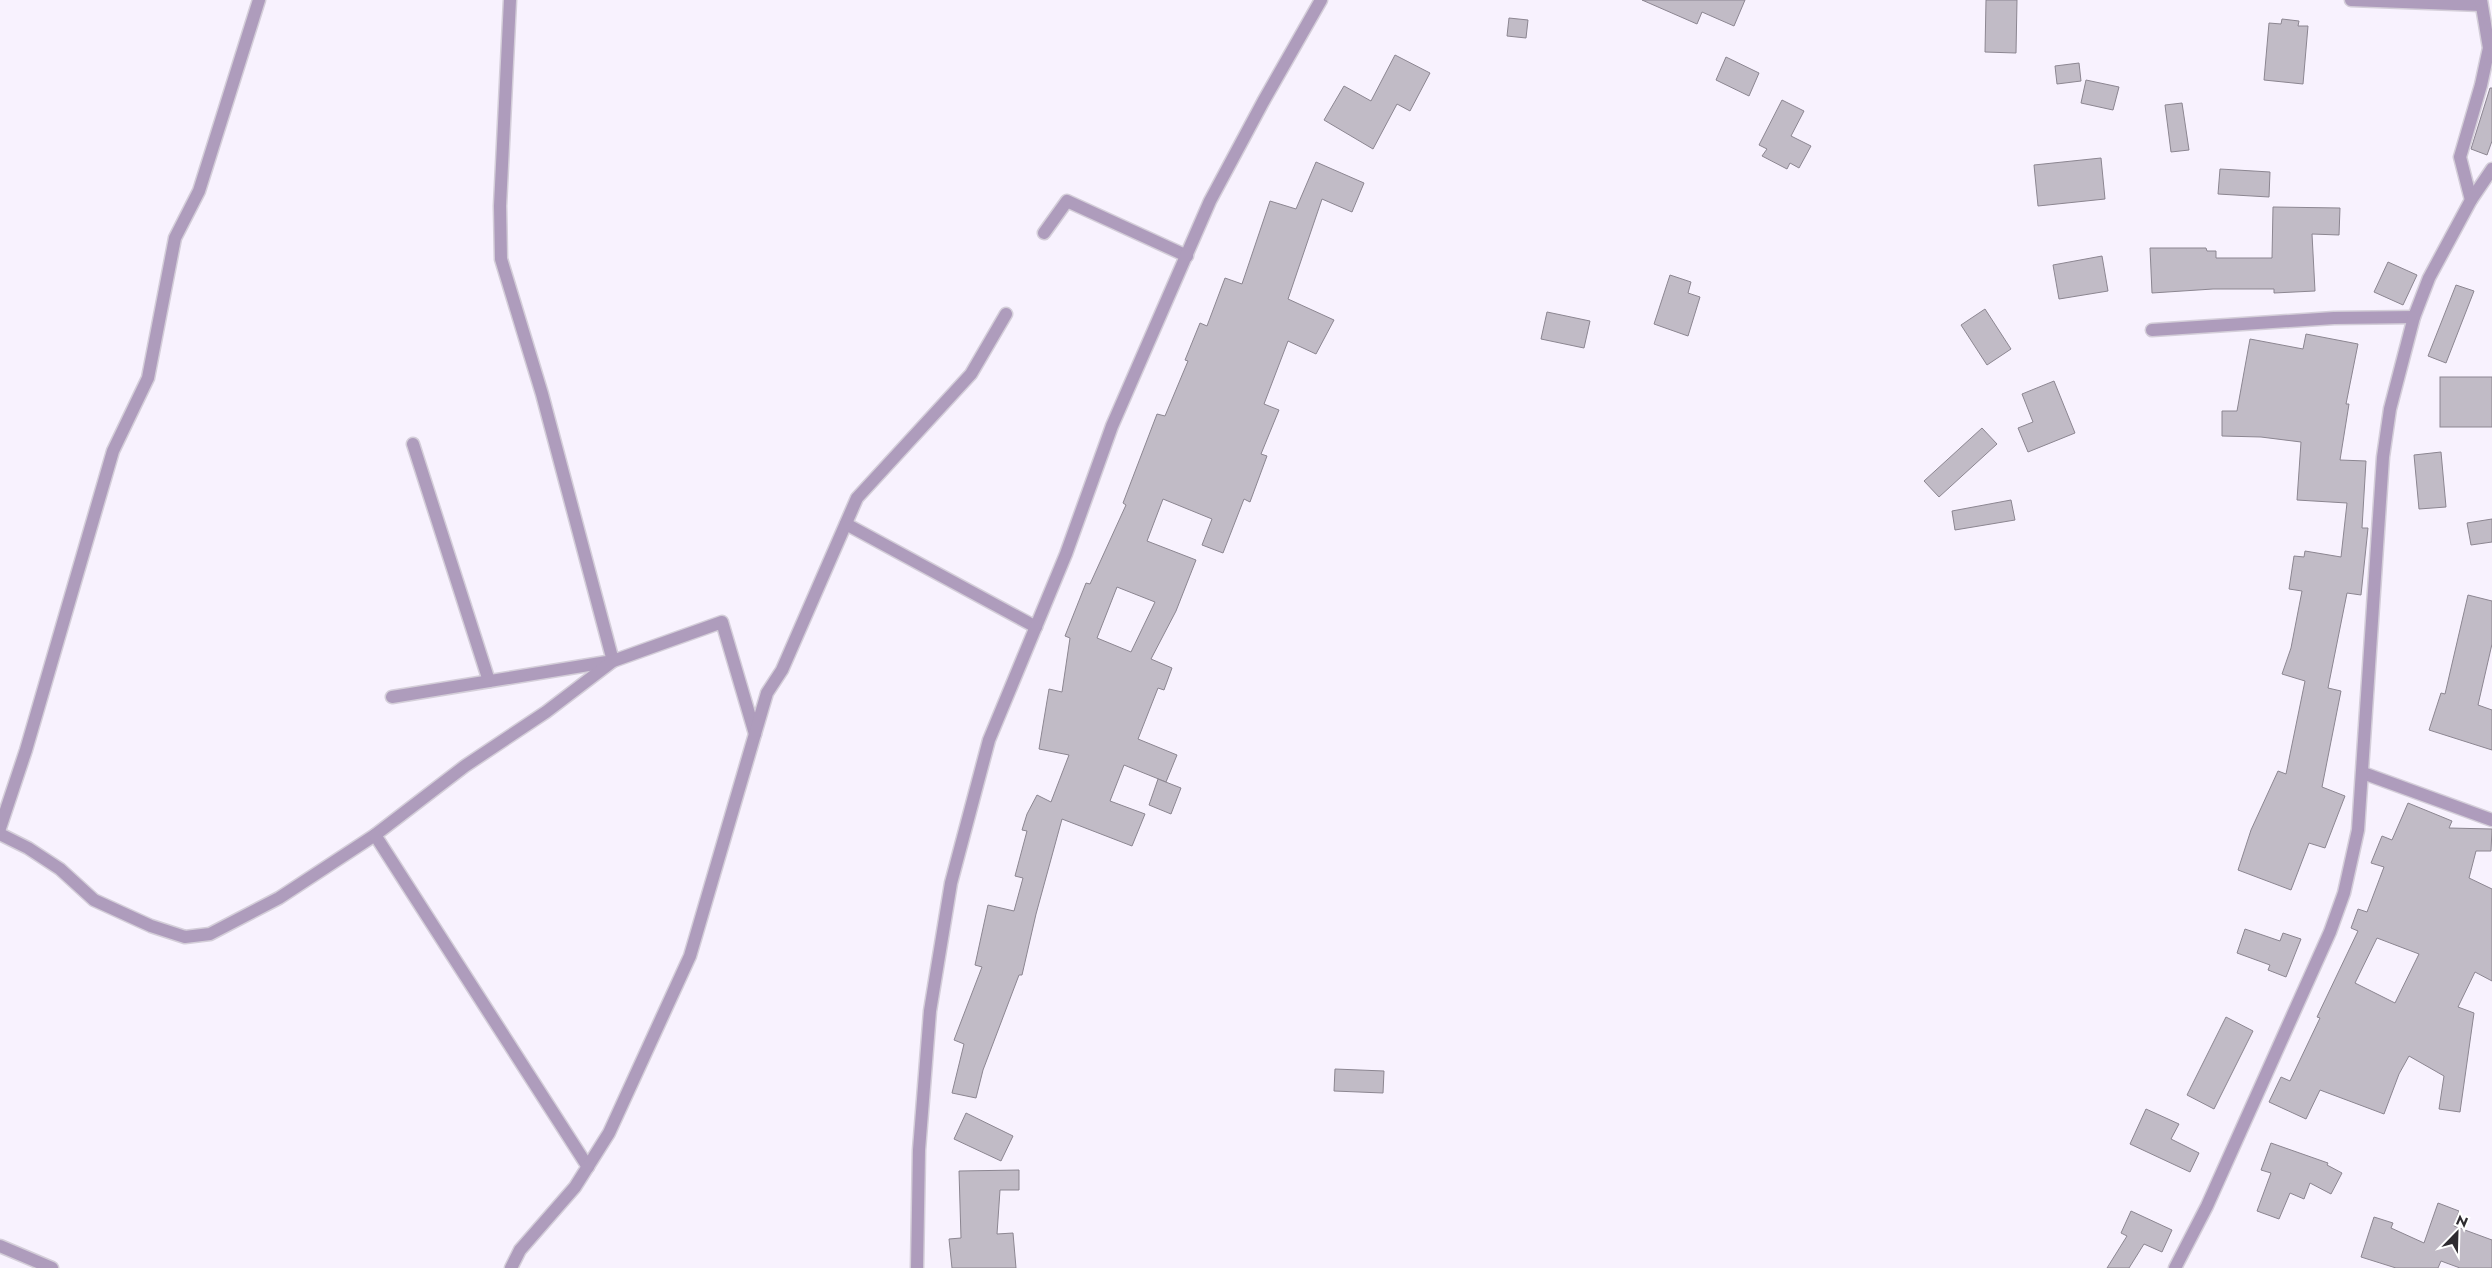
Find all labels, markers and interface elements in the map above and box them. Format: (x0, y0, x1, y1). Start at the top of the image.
north arrow (2432, 1208, 2482, 1258)
text: N (2453, 1210, 2471, 1232)

